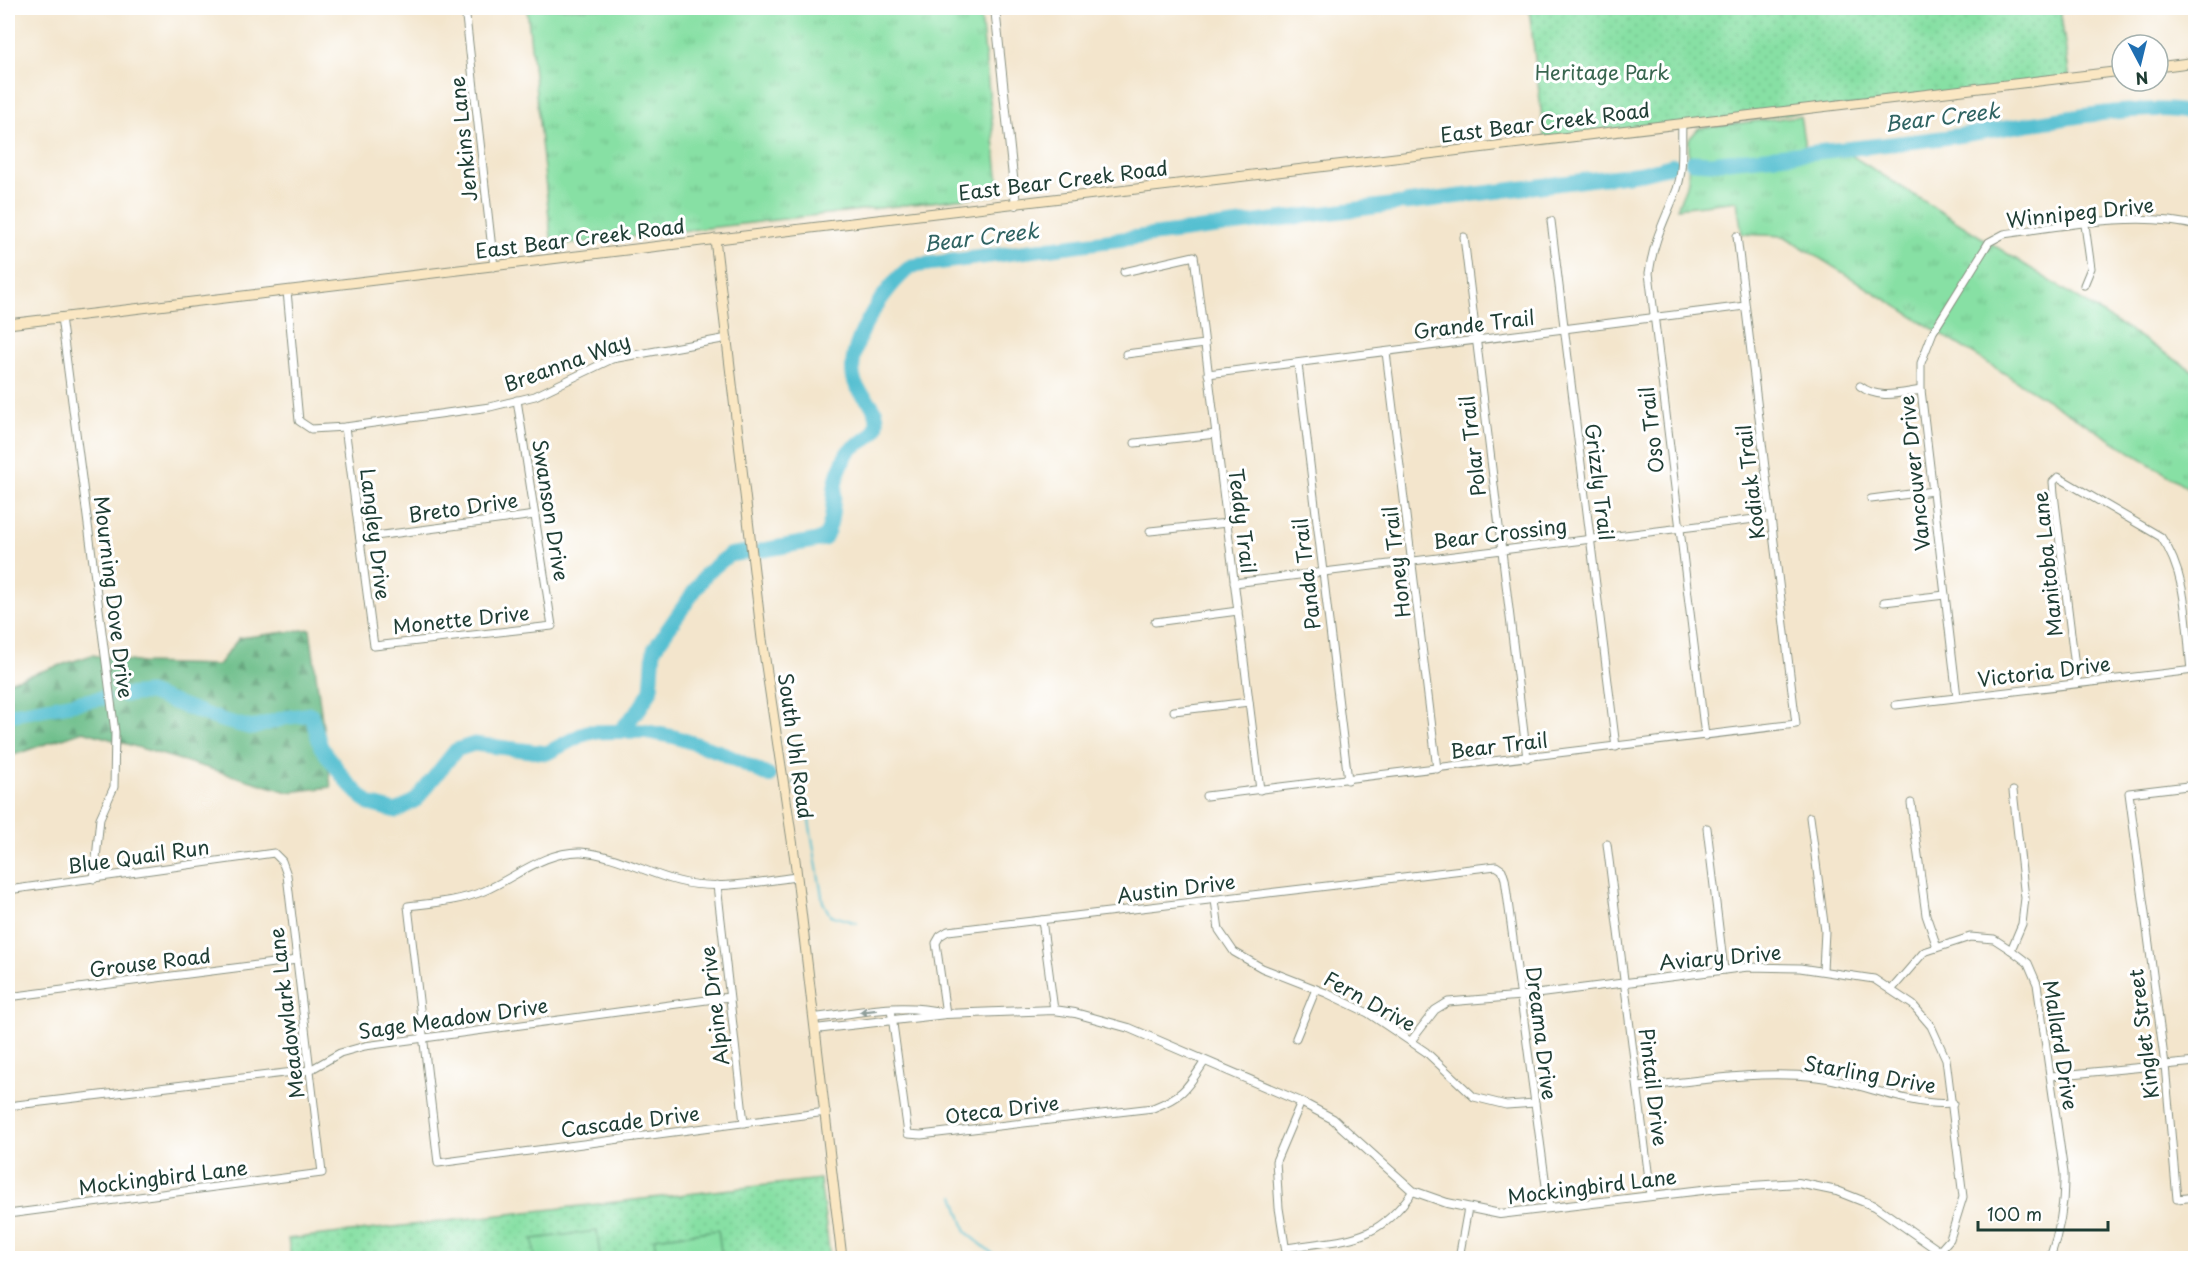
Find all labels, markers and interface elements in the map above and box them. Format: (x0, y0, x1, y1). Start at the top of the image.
north arrow (2110, 33, 2170, 93)
park label: Heritage Park (1535, 57, 1669, 87)
text: N (2134, 66, 2150, 92)
street label: Jenkins Lane (442, 75, 484, 203)
water label: Bear Creek (1883, 93, 2002, 139)
street label: East Bear Creek Road (1438, 94, 1652, 150)
street label: East Bear Creek Road (956, 152, 1170, 208)
street label: Winnipeg Drive (2005, 189, 2155, 235)
street label: East Bear Creek Road (473, 210, 687, 266)
water label: Bear Creek (922, 213, 1041, 259)
street label: Grande Trail (1412, 302, 1536, 346)
street label: Breanna Way (500, 325, 634, 399)
street label: Oso Trail (1631, 385, 1671, 475)
street label: Polar Trail (1451, 394, 1493, 498)
street label: Vancouver Drive (1891, 394, 1937, 552)
street label: Grizzly Trail (1578, 422, 1622, 542)
street label: Kodiak Trail (1728, 423, 1772, 541)
street label: Swanson Drive (525, 437, 577, 583)
street label: Langley Drive (353, 466, 399, 602)
street label: Teddy Trail (1222, 467, 1264, 575)
street label: Breto Drive (406, 484, 520, 530)
street label: Manitoba Lane (2024, 490, 2070, 638)
street label: Mourning Dove Drive (87, 494, 141, 700)
street label: Honey Trail (1374, 504, 1418, 620)
street label: Bear Crossing (1431, 510, 1569, 556)
street label: Panda Trail (1284, 516, 1328, 632)
street label: Monette Drive (391, 597, 531, 641)
street label: Victoria Drive (1976, 648, 2112, 694)
street label: South Uhl Road (771, 671, 821, 821)
street label: Bear Trail (1448, 724, 1550, 766)
street label: Blue Quail Run (65, 831, 211, 881)
street label: Austin Drive (1115, 866, 1237, 910)
street label: Meadowlark Lane (261, 926, 311, 1100)
street label: Aviary Drive (1658, 937, 1782, 977)
street label: Grouse Road (88, 940, 212, 984)
street label: Alpine Drive (692, 945, 736, 1067)
street label: Fern Drive (1319, 963, 1421, 1039)
street label: Dreama Drive (1519, 965, 1565, 1101)
street label: Kinglet Street (2120, 967, 2166, 1101)
street label: Mallard Drive (2036, 978, 2086, 1112)
street label: Sage Meadow Drive (356, 990, 550, 1046)
one-way arrow (858, 1007, 877, 1016)
street label: Pintail Drive (1632, 1026, 1676, 1148)
street label: Starling Drive (1802, 1048, 1938, 1100)
street label: Oteca Drive (943, 1087, 1061, 1131)
street label: Cascade Drive (559, 1098, 701, 1144)
street label: Mockingbird Lane (77, 1152, 249, 1202)
street label: Mockingbird Lane (1506, 1161, 1678, 1211)
scale bar (1978, 1194, 2108, 1232)
text: 100 m (1987, 1200, 2042, 1227)

